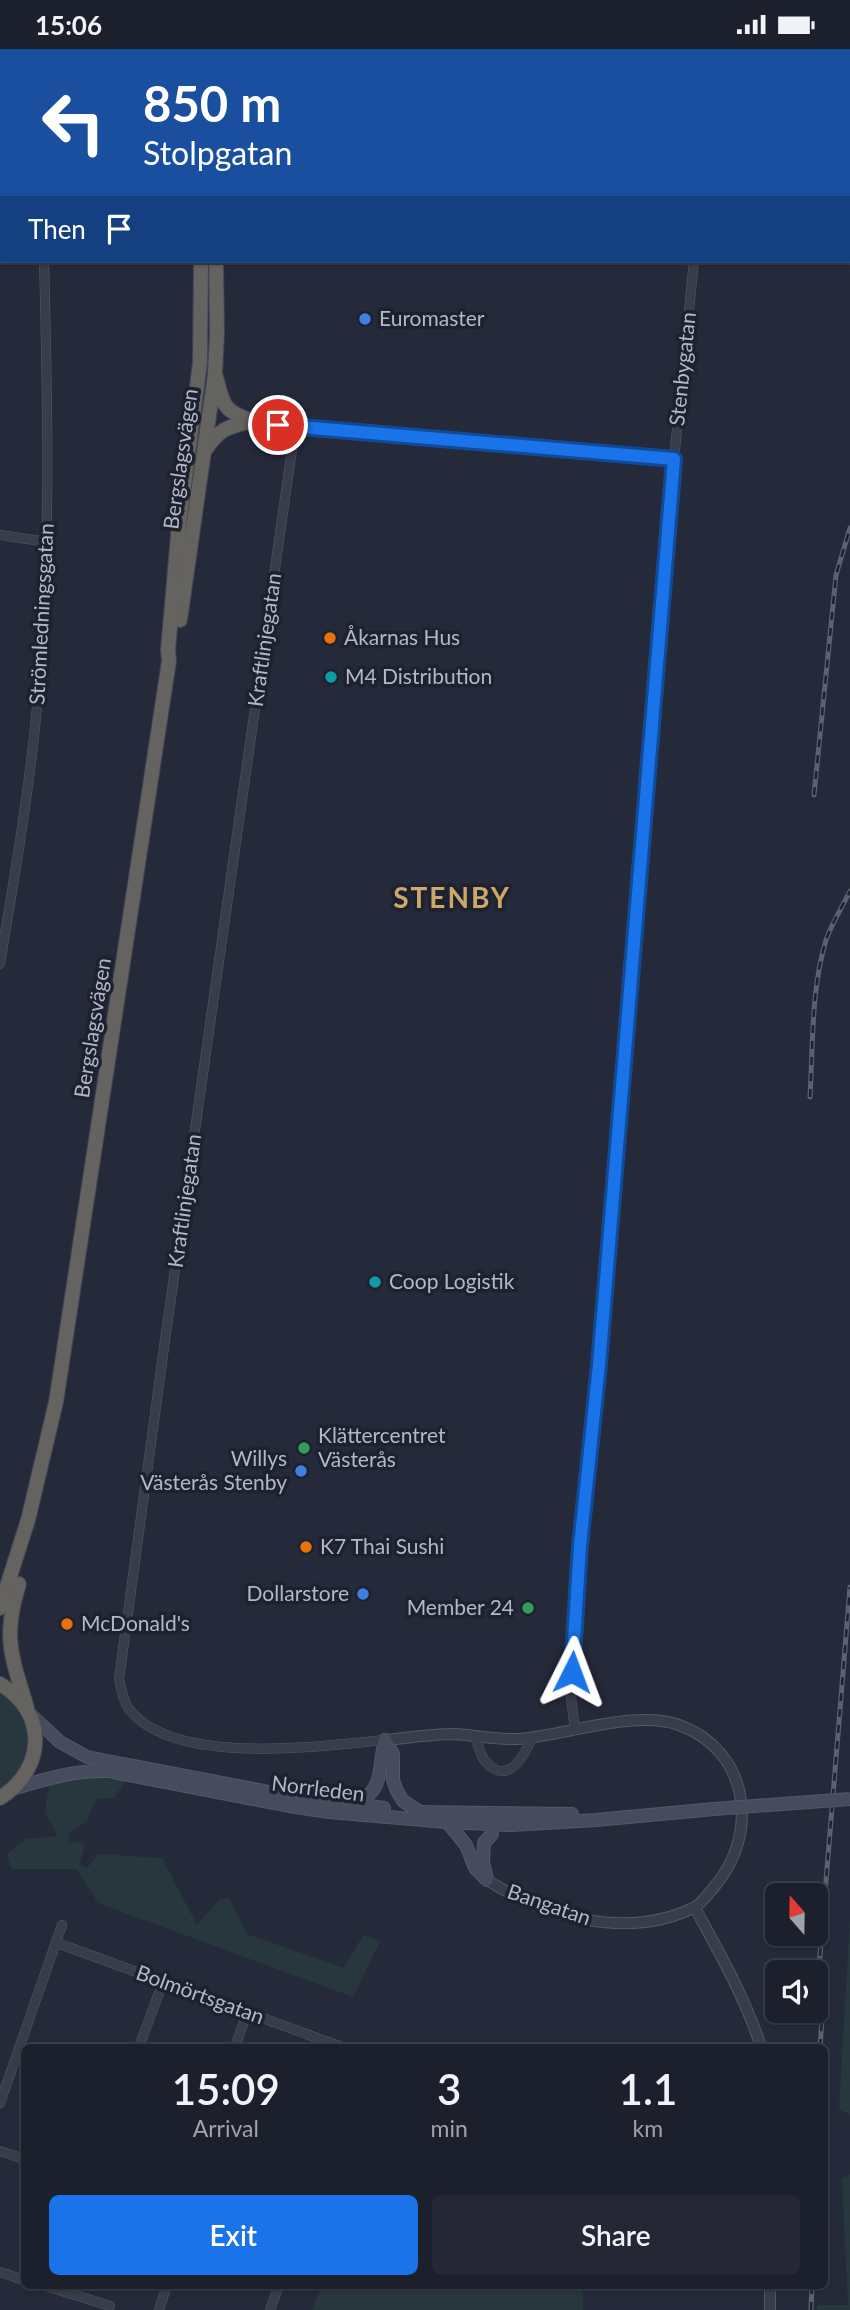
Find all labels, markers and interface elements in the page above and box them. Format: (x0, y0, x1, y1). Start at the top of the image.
text: 15:06 (35, 9, 102, 41)
text: 850 m (143, 74, 281, 132)
icon: left (28, 77, 119, 168)
text: Stolpgatan (143, 133, 292, 172)
icon: arrive (100, 210, 138, 248)
text: Then (28, 213, 86, 245)
place label: Euromaster (379, 305, 485, 330)
marker: Euromaster (357, 311, 373, 327)
street label: Stenbygatan (663, 311, 700, 427)
street label: Bergslagsvägen (157, 387, 202, 531)
pin (248, 395, 308, 455)
icon: arrive (259, 406, 297, 444)
street label: Strömledningsgatan (23, 522, 58, 705)
street label: Kraftlinjegatan (242, 571, 285, 708)
place label: Åkarnas Hus (344, 624, 460, 649)
marker: Åkarnas Hus (322, 630, 338, 646)
place label: M4 Distribution (345, 663, 492, 688)
marker: M4 Distribution (323, 669, 339, 685)
district label: STENBY (393, 880, 511, 914)
street label: Bergslagsvägen (68, 956, 115, 1100)
street label: Kraftlinjegatan (162, 1132, 205, 1269)
place label: Coop Logistik (389, 1268, 515, 1293)
marker: Coop Logistik (367, 1274, 383, 1290)
place label: Klättercentret Västerås (318, 1422, 446, 1471)
marker: Klättercentret Västerås (296, 1440, 312, 1456)
place label: Willys Västerås Stenby (140, 1445, 287, 1494)
marker: Willys Västerås Stenby (293, 1463, 309, 1479)
place label: K7 Thai Sushi (320, 1533, 444, 1558)
marker: K7 Thai Sushi (298, 1539, 314, 1555)
place label: Dollarstore (247, 1580, 349, 1605)
marker: Dollarstore (355, 1586, 371, 1602)
place label: Member 24 (407, 1594, 514, 1619)
marker: Member 24 (520, 1600, 536, 1616)
place label: McDonald's (81, 1610, 190, 1635)
marker: McDonald's (59, 1616, 75, 1632)
position arrow (535, 1635, 609, 1709)
street label: Norrleden (270, 1769, 366, 1806)
street label: Bangatan (505, 1878, 594, 1929)
north arrow (765, 1883, 828, 1946)
map controls (765, 1883, 828, 2023)
street label: Bolmörtsgatan (133, 1959, 268, 2028)
button: sound (765, 1960, 828, 2023)
text: 15:09 (172, 2064, 280, 2114)
text: 3 (437, 2064, 461, 2114)
text: 1.1 (619, 2064, 677, 2114)
text: Arrival (193, 2114, 259, 2142)
text: min (431, 2114, 468, 2142)
text: km (633, 2114, 663, 2142)
button: Exit (49, 2195, 418, 2275)
button: Share (432, 2195, 800, 2275)

